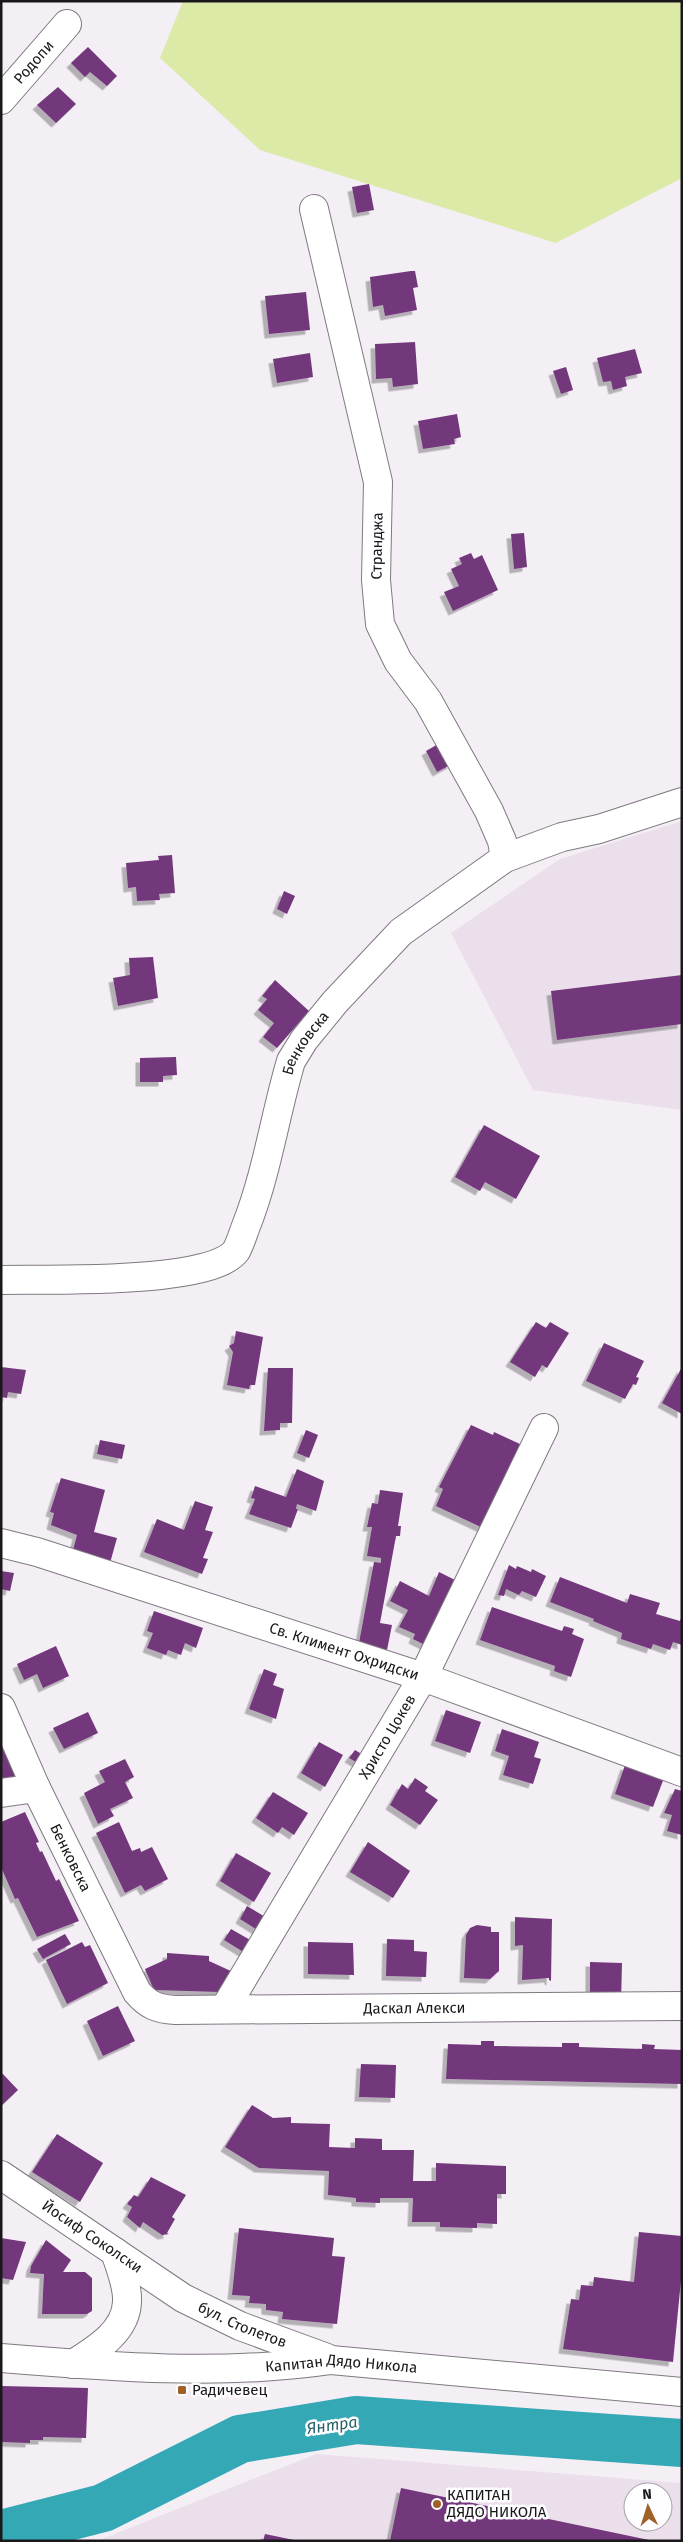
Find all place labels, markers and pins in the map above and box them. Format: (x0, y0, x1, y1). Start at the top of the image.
place label: Радичевец (192, 2381, 267, 2399)
marker: Радичевец (176, 2384, 188, 2396)
place label: КАПИТАН ДЯДО НИКОЛА (446, 2486, 547, 2521)
marker: КАПИТАН ДЯДО НИКОЛА (431, 2498, 443, 2510)

